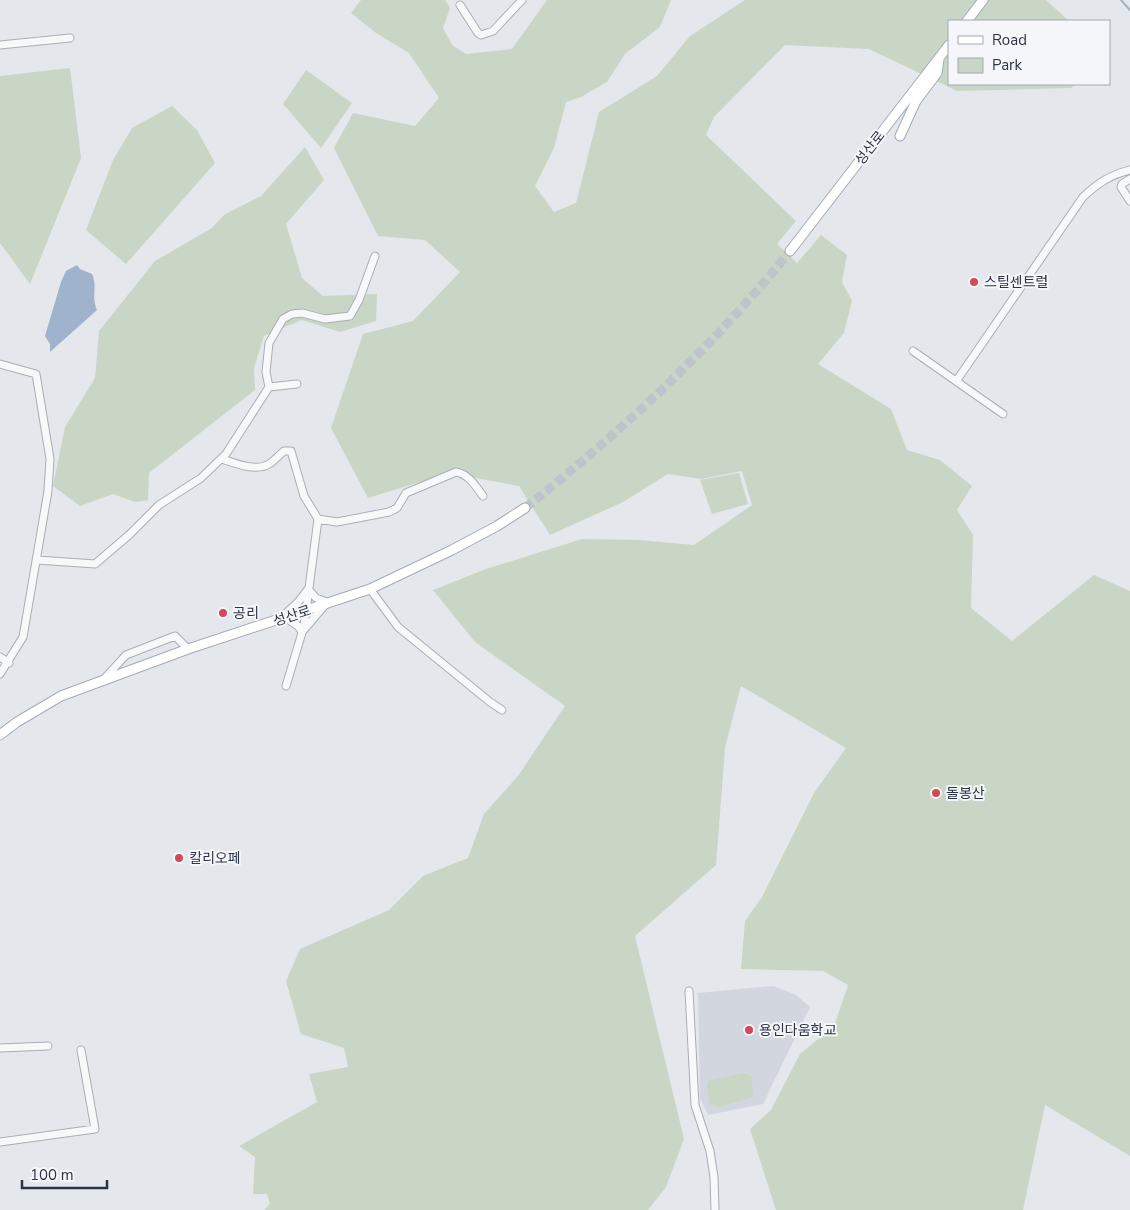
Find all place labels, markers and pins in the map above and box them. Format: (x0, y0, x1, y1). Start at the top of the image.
place label: 스틸센트럴 (984, 273, 1048, 292)
marker: 스틸센트럴 (968, 276, 980, 288)
place label: 공리 (233, 604, 259, 623)
marker: 공리 (217, 607, 229, 619)
place label: 돌봉산 (946, 784, 985, 803)
marker: 돌봉산 (930, 787, 942, 799)
place label: 칼리오페 (189, 849, 241, 868)
marker: 칼리오페 (173, 852, 185, 864)
place label: 용인다움학교 (759, 1021, 836, 1040)
marker: 용인다움학교 (743, 1024, 755, 1036)

